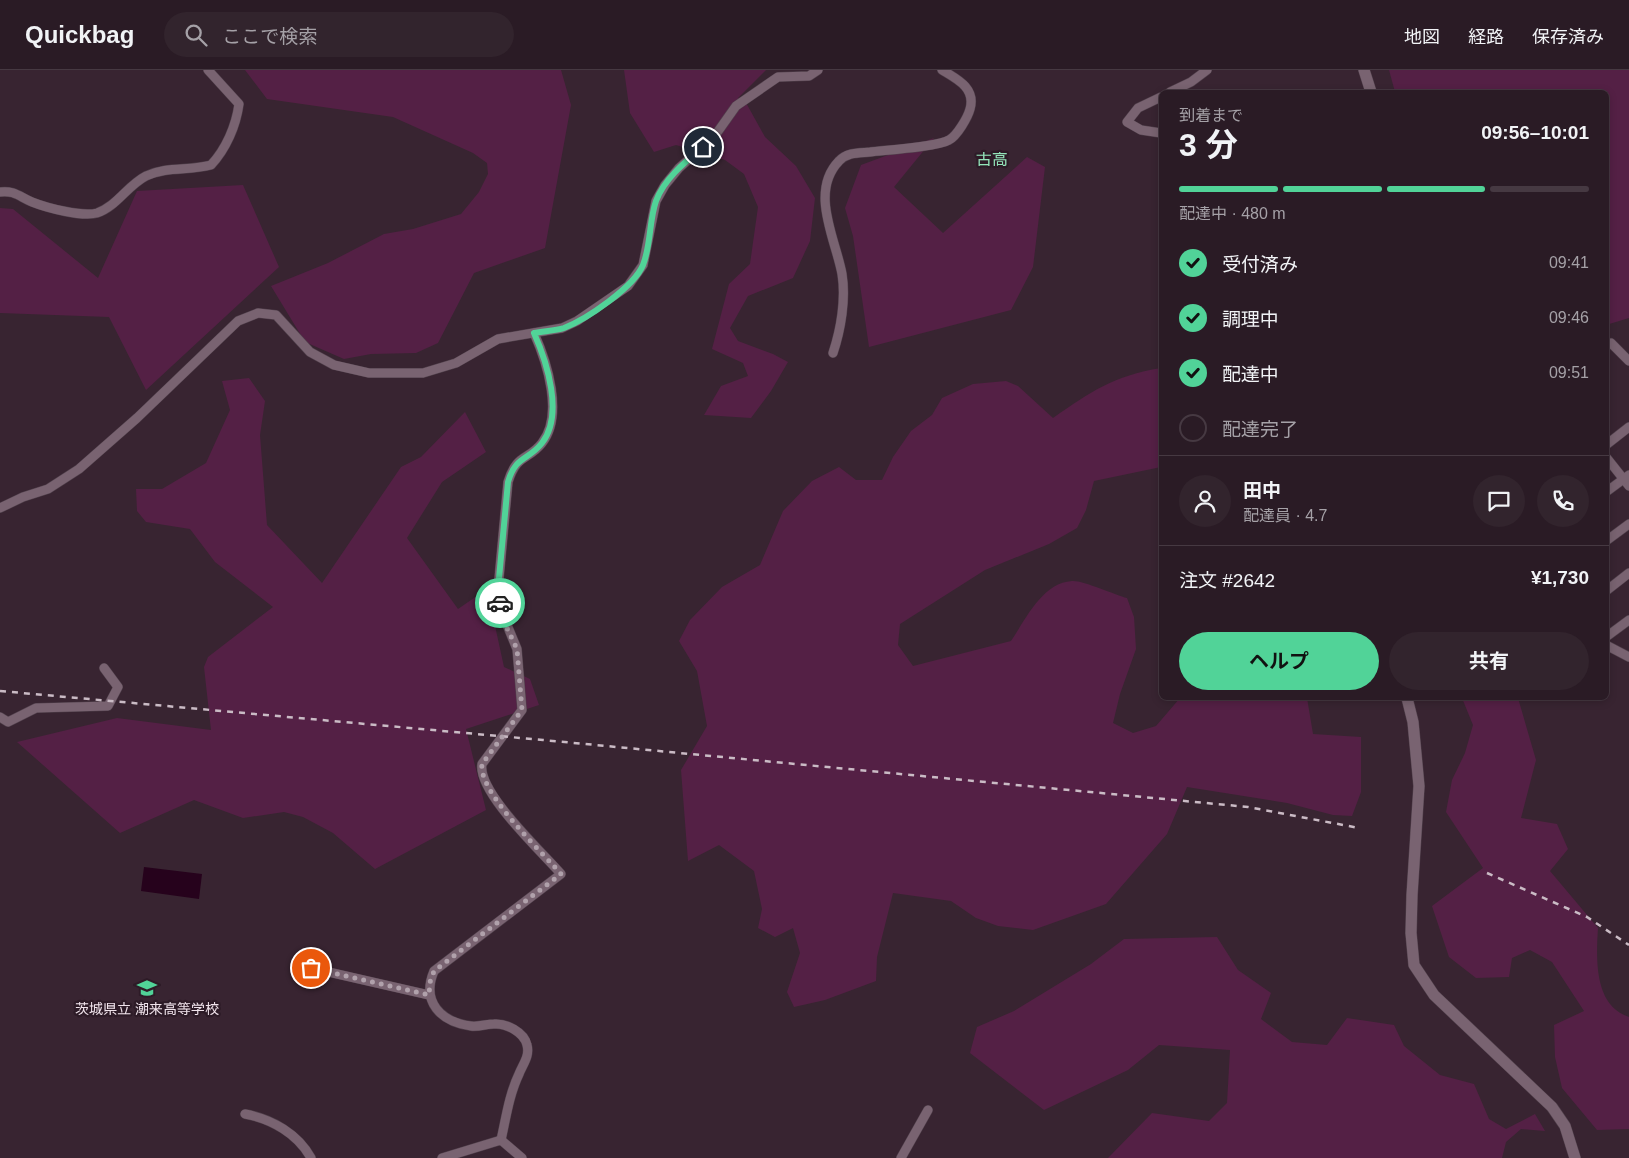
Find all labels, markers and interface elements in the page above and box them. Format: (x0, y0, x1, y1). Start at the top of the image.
search box (164, 12, 514, 57)
text: Quickbag (25, 21, 134, 48)
icon: search (182, 21, 210, 49)
text: ここで検索 (222, 26, 317, 47)
text: 地図 (1404, 27, 1440, 47)
text: 経路 (1468, 27, 1504, 47)
text: 保存済み (1532, 27, 1604, 47)
text: 到着まで (1179, 107, 1243, 124)
text: 09:56–10:01 (1481, 122, 1589, 143)
pin (682, 126, 724, 168)
text: 3 分 (1179, 127, 1238, 163)
icon: home (689, 133, 717, 161)
district label: 古高 (976, 151, 1008, 168)
text: 配達中 · 480 m (1179, 205, 1286, 222)
icon: check (1179, 249, 1207, 277)
text: 受付済み (1222, 254, 1298, 275)
text: 09:41 (1549, 254, 1589, 271)
icon: check (1179, 304, 1207, 332)
text: 調理中 (1222, 309, 1279, 330)
text: 09:46 (1549, 309, 1589, 326)
icon: check (1179, 359, 1207, 387)
text: 配達中 (1222, 364, 1279, 385)
text: 09:51 (1549, 364, 1589, 381)
text: 配達完了 (1222, 419, 1298, 440)
button: person (1179, 475, 1231, 527)
button: chat (1473, 475, 1525, 527)
button: phone (1537, 475, 1589, 527)
text: 田中 (1243, 480, 1281, 501)
text: 配達員 · 4.7 (1243, 507, 1327, 524)
text: ¥1,730 (1531, 567, 1589, 588)
text: 注文 #2642 (1179, 570, 1275, 591)
courier (475, 578, 525, 628)
icon: car (486, 589, 514, 617)
button: ヘルプ (1179, 632, 1379, 690)
button: 共有 (1389, 632, 1589, 690)
pin (290, 947, 332, 989)
icon: bag (297, 954, 325, 982)
school or university icon: 茨城県立 潮来高等学校 (136, 977, 158, 999)
place label: 茨城県立 潮来高等学校 (75, 1001, 219, 1017)

